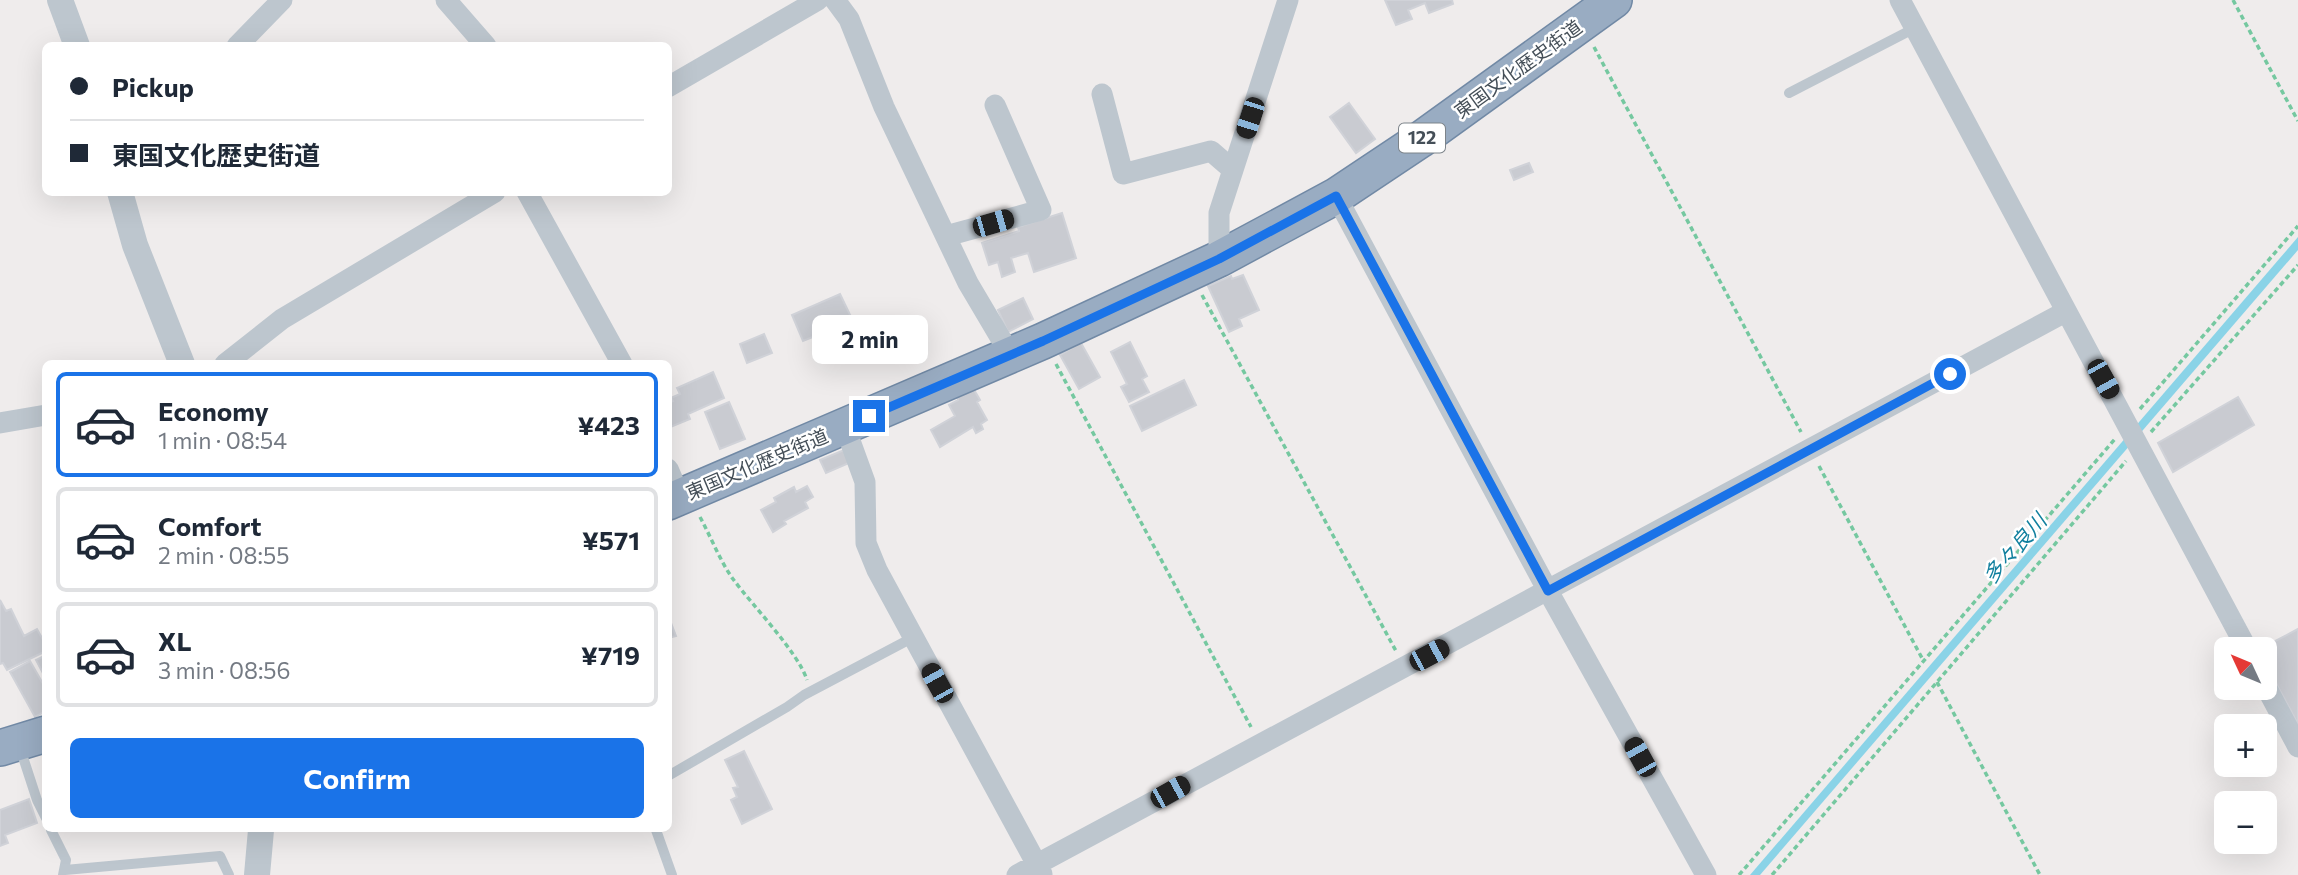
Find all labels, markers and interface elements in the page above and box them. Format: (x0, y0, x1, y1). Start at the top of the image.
street label: 東国文化歴史街道 (1449, 15, 1586, 123)
text: Pickup (112, 71, 194, 102)
car (1234, 95, 1267, 141)
road number: 122 (1399, 124, 1445, 153)
text: 東国文化歴史街道 (112, 139, 320, 170)
car (970, 207, 1017, 239)
callout: 2 min (811, 314, 927, 364)
text: 2 min (841, 325, 899, 353)
car (2084, 356, 2123, 402)
route start (1934, 358, 1966, 390)
icon: car (74, 393, 137, 456)
text: Economy (158, 395, 269, 426)
route end (853, 400, 885, 432)
text: ¥423 (577, 409, 640, 440)
street label: 東国文化歴史街道 (682, 423, 831, 504)
text: 1 min · 08:54 (158, 426, 287, 454)
water label: 多々良川 (1977, 507, 2052, 588)
icon: car (74, 508, 137, 571)
text: Comfort (158, 510, 261, 541)
text: ¥571 (582, 524, 640, 555)
text: 2 min · 08:55 (158, 541, 289, 569)
icon: car (74, 623, 137, 686)
text: XL (158, 625, 192, 656)
car (1406, 636, 1453, 674)
north arrow (2214, 637, 2277, 700)
map controls (2214, 637, 2277, 854)
text: ¥719 (581, 639, 640, 670)
text: 3 min · 08:56 (158, 656, 291, 684)
car (918, 660, 957, 706)
button: + (2214, 714, 2277, 777)
car (1621, 734, 1660, 780)
button: Confirm (70, 738, 644, 818)
car (1147, 773, 1194, 811)
button: − (2214, 791, 2277, 854)

